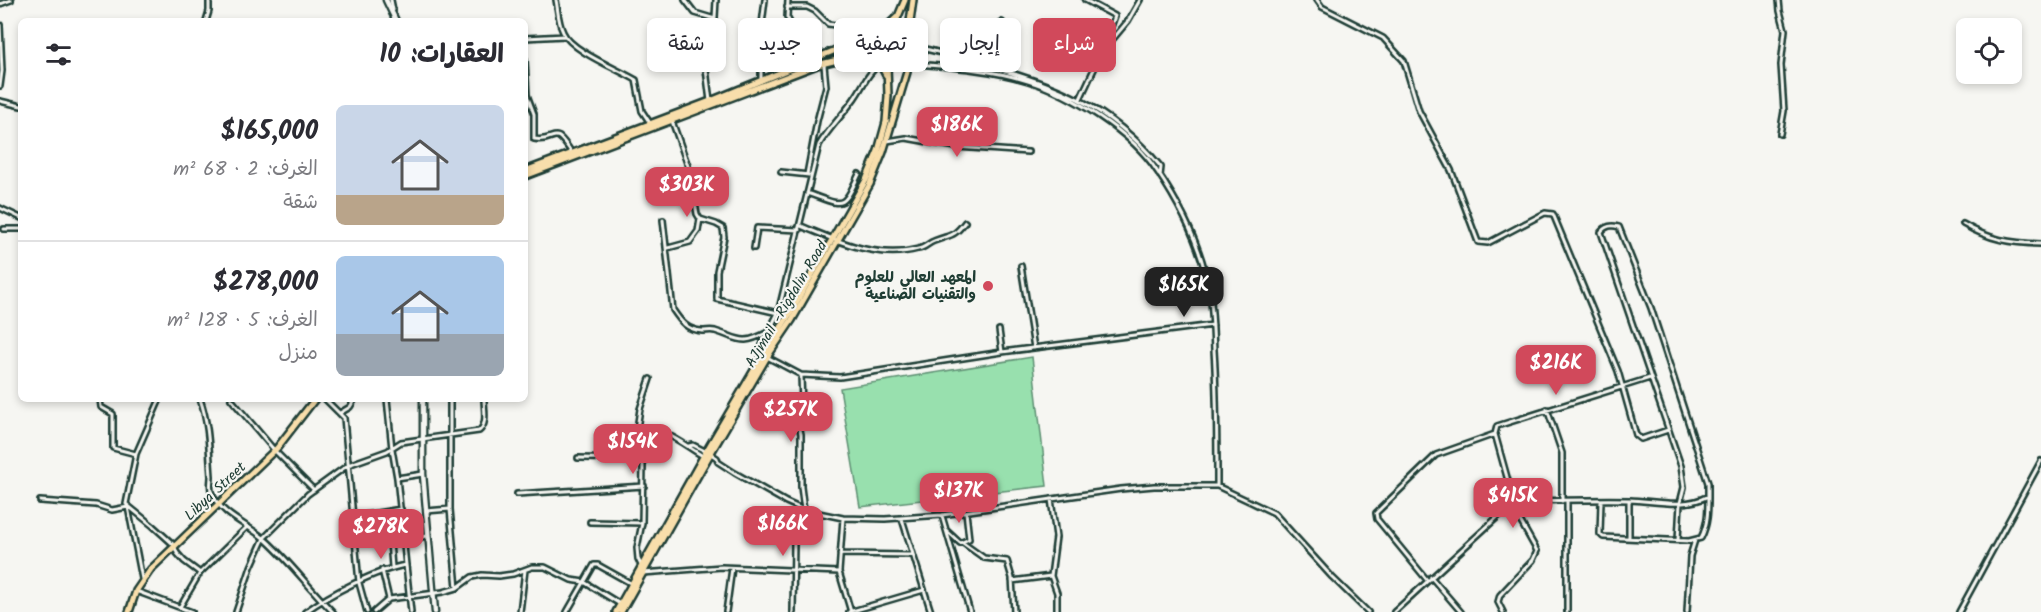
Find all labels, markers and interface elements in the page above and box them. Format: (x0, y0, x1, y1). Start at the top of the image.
chip: شقة (647, 18, 726, 72)
chip: جديد (738, 18, 822, 72)
chip: تصفية (834, 18, 928, 72)
chip: إيجار (940, 18, 1021, 72)
chip: شراء (1033, 18, 1116, 72)
map controls (1956, 18, 2022, 84)
button: locate (1956, 18, 2022, 84)
text: العقارات: 10 (379, 34, 504, 76)
icon: filters (42, 38, 75, 71)
pin: $186K (915, 107, 999, 158)
text: $186K (931, 110, 983, 142)
text: $165,000 (221, 111, 318, 153)
icon: home (384, 129, 456, 201)
text: الغرف: 2 · 68 m² (173, 154, 318, 186)
pin: $303K (645, 167, 729, 218)
text: $303K (659, 170, 715, 202)
text: شقة (283, 187, 318, 219)
street label: AJjmail -Rigdalin Road (739, 236, 835, 373)
text: $278,000 (213, 262, 318, 304)
place label: المعهد العالي للعلوم والتقنيات الصناعية (855, 266, 976, 307)
pin: $165K (1142, 267, 1226, 318)
text: $165K (1159, 270, 1209, 302)
marker: المعهد العالي للعلوم والتقنيات الصناعية (981, 279, 995, 293)
icon: home (384, 280, 456, 352)
text: الغرف: 5 · 128 m² (167, 305, 318, 337)
text: منزل (279, 338, 318, 370)
pin: $216K (1514, 345, 1598, 396)
text: $216K (1530, 348, 1582, 380)
pin: $257K (749, 392, 833, 443)
text: $257K (763, 395, 819, 427)
pin: $154K (591, 424, 675, 475)
text: $154K (608, 427, 658, 459)
street label: Libya Street (179, 456, 252, 527)
pin: $137K (917, 473, 1001, 524)
text: $137K (934, 476, 984, 508)
pin: $415K (1471, 478, 1555, 529)
text: $415K (1488, 481, 1538, 513)
pin: $166K (741, 506, 825, 557)
pin: $278K (339, 509, 423, 560)
text: $166K (757, 509, 809, 541)
text: $278K (353, 512, 409, 544)

